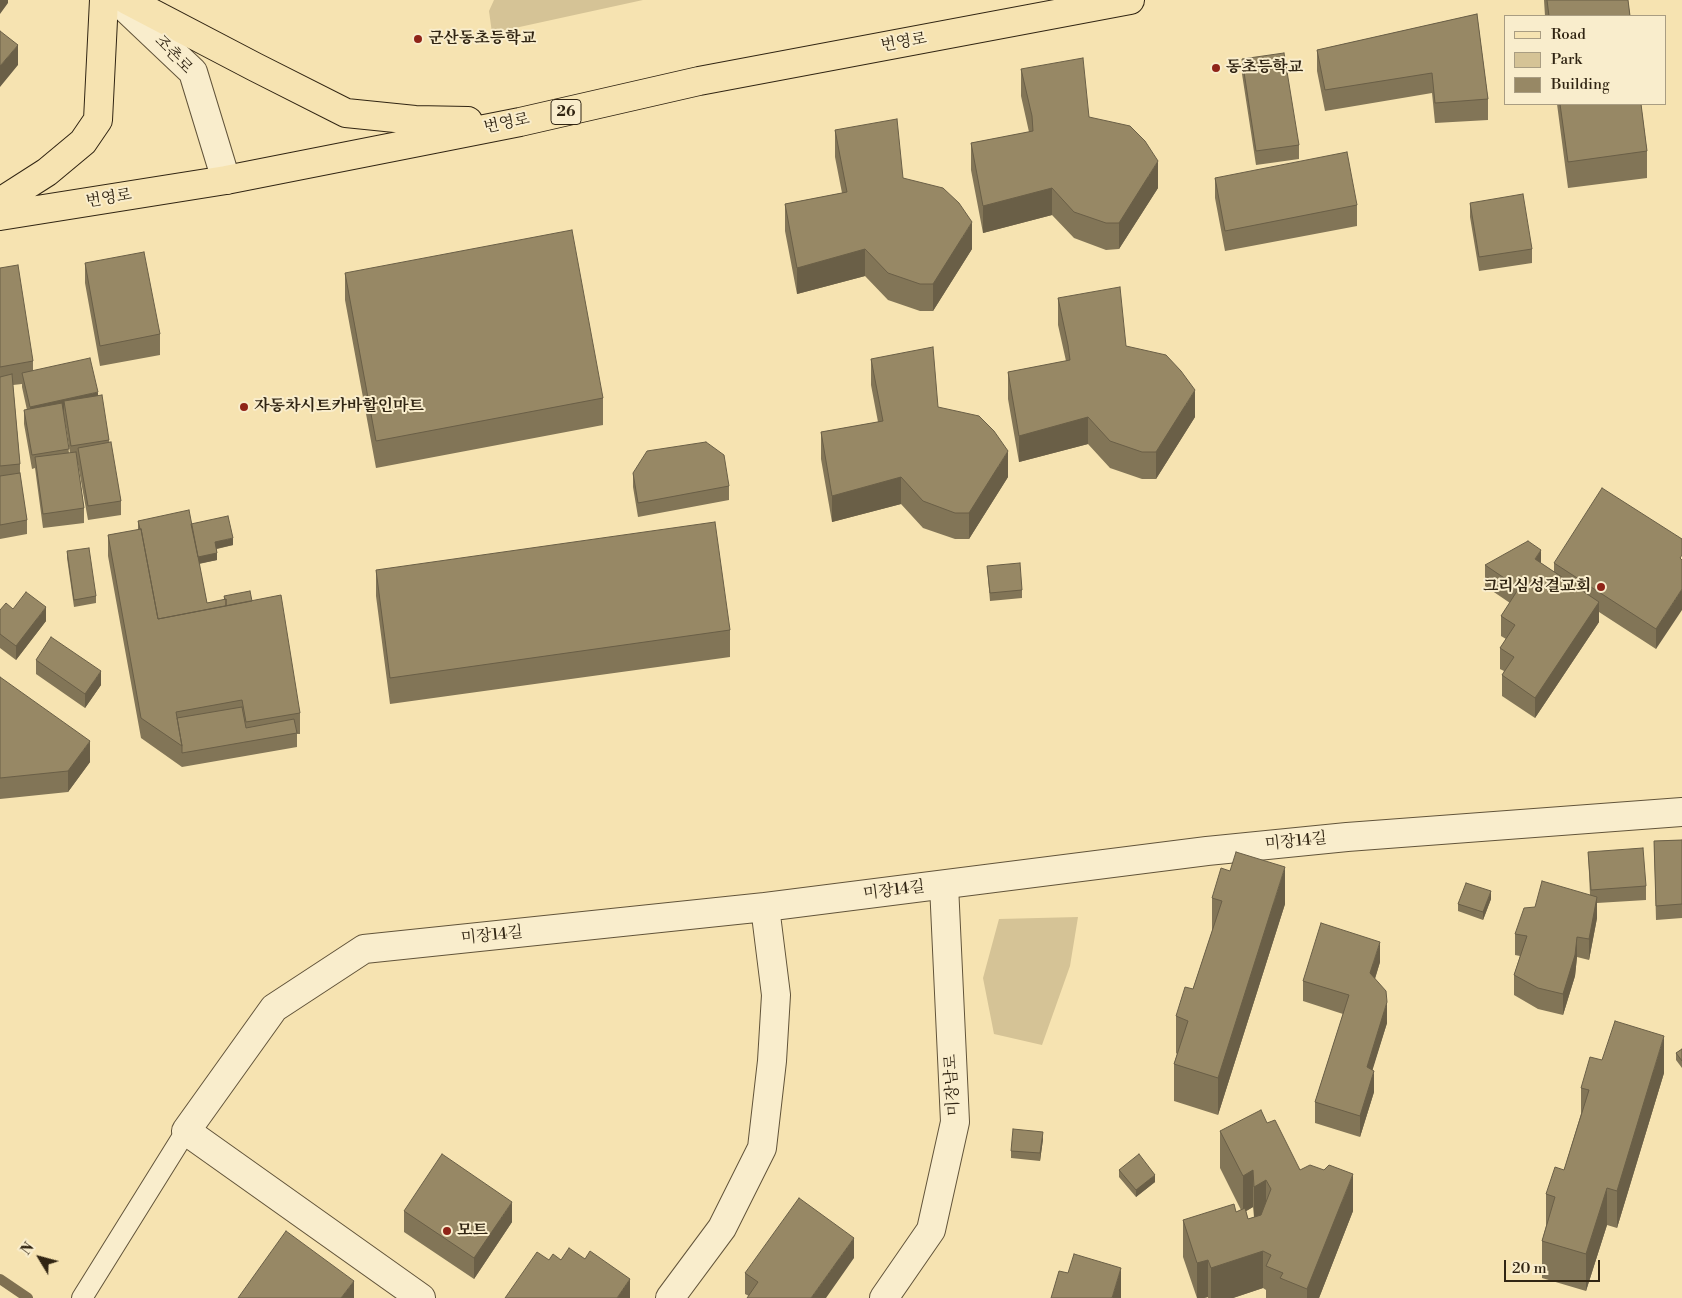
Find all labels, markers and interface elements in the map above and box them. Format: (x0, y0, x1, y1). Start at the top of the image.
legend (1504, 15, 1667, 105)
text: Road (1551, 25, 1586, 44)
place label: 군산동초등학교 (428, 29, 536, 49)
street label: 번영로 (880, 30, 928, 56)
street label: 조촌로 (150, 32, 196, 78)
marker: 군산동초등학교 (412, 33, 424, 45)
text: Park (1551, 50, 1582, 69)
place label: 동초등학교 (1226, 58, 1303, 78)
marker: 동초등학교 (1210, 62, 1222, 74)
text: Building (1551, 75, 1610, 94)
road number: 26 (551, 100, 581, 124)
street label: 번영로 (482, 110, 532, 138)
street label: 번영로 (85, 186, 133, 212)
place label: 자동차시트카바할인마트 (254, 397, 424, 417)
marker: 자동차시트카바할인마트 (238, 401, 250, 413)
place label: 그리심성결교회 (1483, 577, 1591, 597)
marker: 그리심성결교회 (1595, 581, 1607, 593)
street label: 미장14길 (1264, 829, 1328, 855)
street label: 미장14길 (862, 878, 926, 904)
street label: 미장14길 (460, 923, 524, 949)
street label: 미장남로 (942, 1054, 964, 1116)
place label: 모트 (457, 1221, 488, 1241)
marker: 모트 (441, 1225, 453, 1237)
north arrow (15, 1233, 65, 1283)
text: N (17, 1239, 39, 1259)
scale bar (1507, 1250, 1603, 1282)
text: 20 m (1512, 1259, 1547, 1278)

